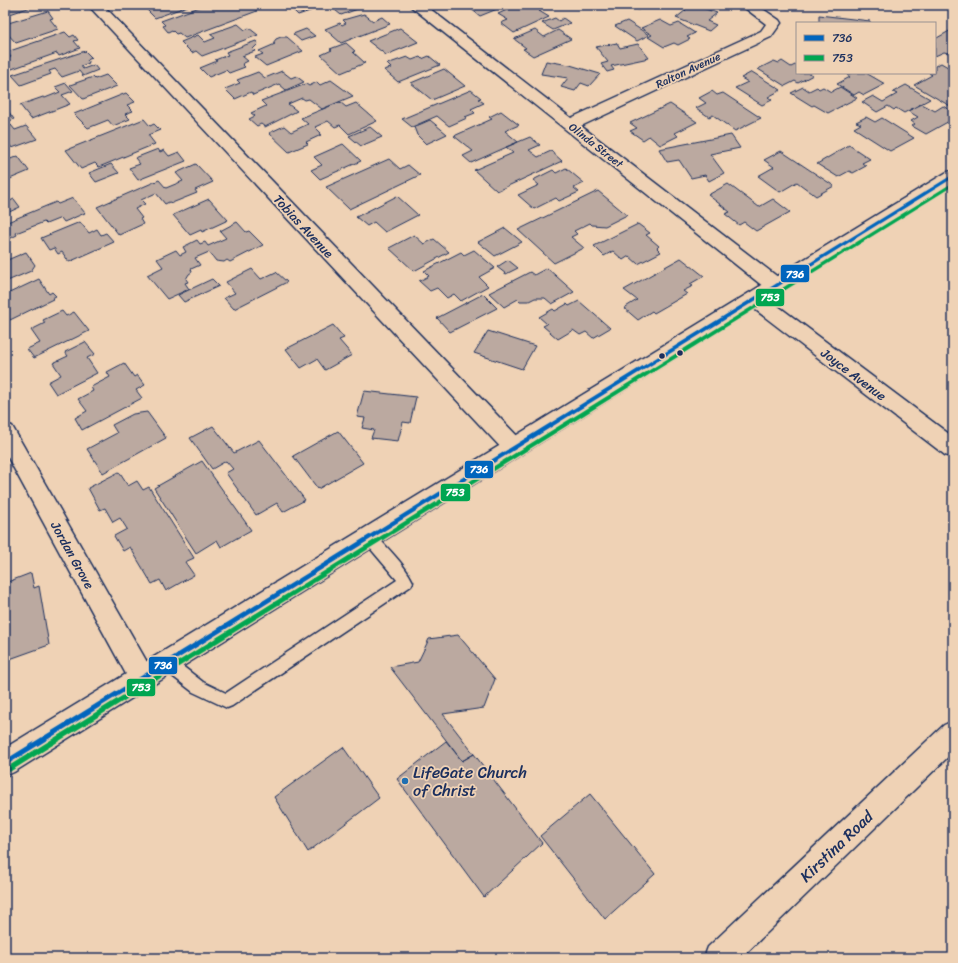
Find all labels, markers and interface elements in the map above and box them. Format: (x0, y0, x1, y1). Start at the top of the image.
legend (796, 22, 936, 74)
text: 736 (832, 27, 852, 49)
street label: Ralton Avenue (653, 47, 724, 94)
text: 753 (832, 47, 853, 69)
street label: Olinda Street (564, 118, 628, 173)
street label: Tobias Avenue (268, 189, 340, 264)
line badge: 736 (780, 264, 810, 283)
text: 736 (786, 265, 804, 284)
line badge: 753 (755, 288, 785, 307)
text: 753 (760, 288, 780, 307)
street label: Joyce Avenue (815, 341, 892, 407)
unlabelled marker (675, 348, 685, 358)
unlabelled marker (657, 351, 667, 361)
line badge: 736 (464, 460, 494, 479)
text: 736 (470, 460, 488, 479)
line badge: 753 (440, 483, 471, 502)
text: 753 (445, 483, 465, 502)
street label: Jordan Grove (44, 516, 101, 594)
line badge: 736 (148, 656, 178, 675)
text: 736 (154, 656, 172, 675)
line badge: 753 (126, 678, 156, 697)
text: 753 (131, 678, 151, 697)
place label: LifeGate Church of Christ (413, 758, 527, 805)
marker: LifeGate Church of Christ (400, 776, 410, 786)
street label: Kirstina Road (792, 802, 881, 889)

